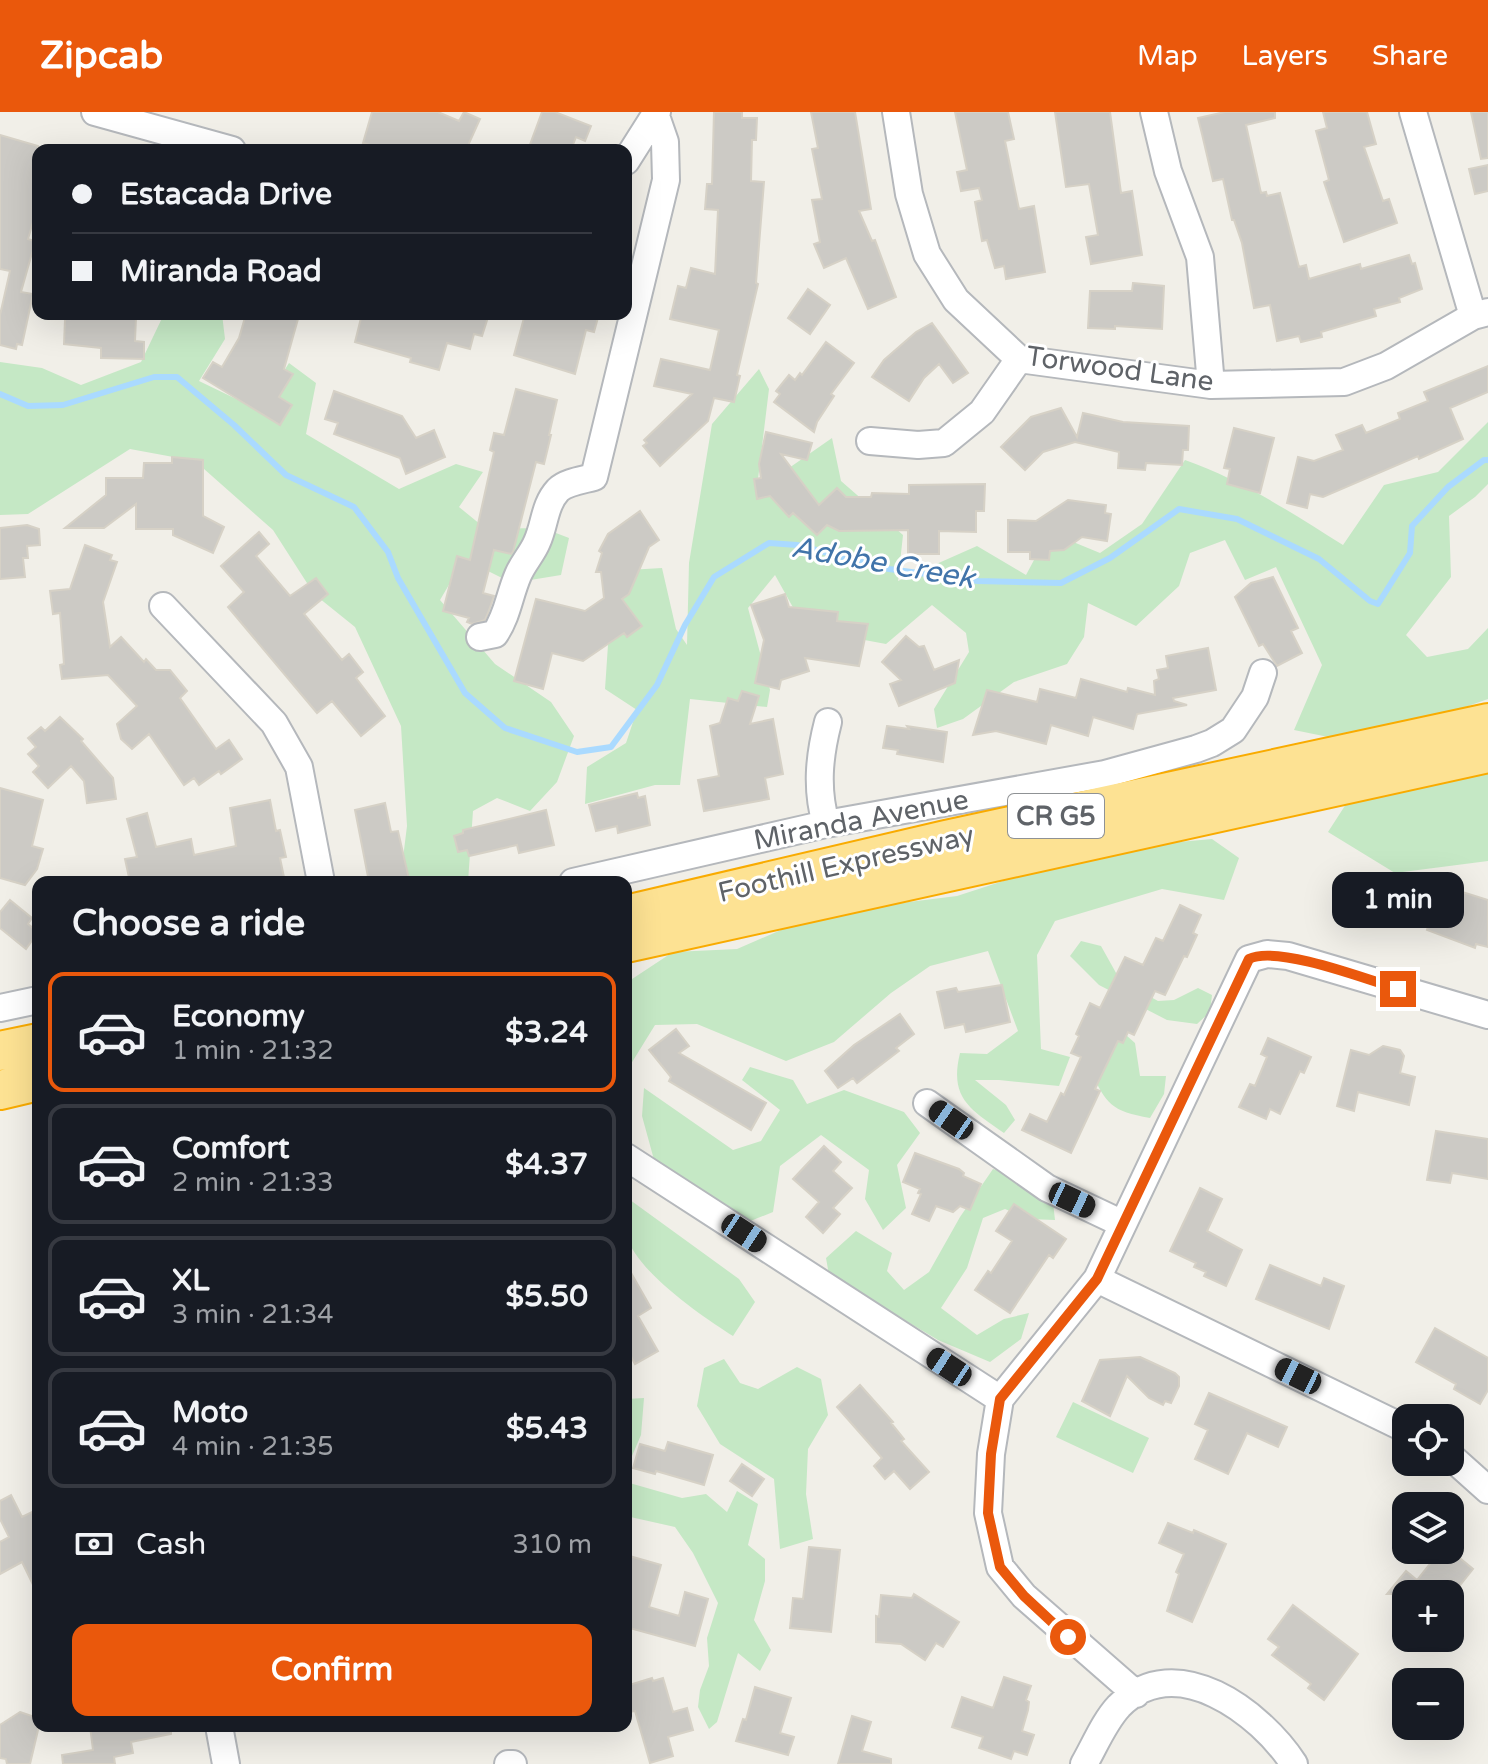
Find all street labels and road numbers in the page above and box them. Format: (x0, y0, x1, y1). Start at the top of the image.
street label: Torwood Lane (1024, 339, 1216, 399)
street label: Miranda Avenue (751, 782, 971, 858)
road number: CR G5 (1008, 794, 1104, 838)
street label: Foothill Expressway (715, 818, 977, 910)

